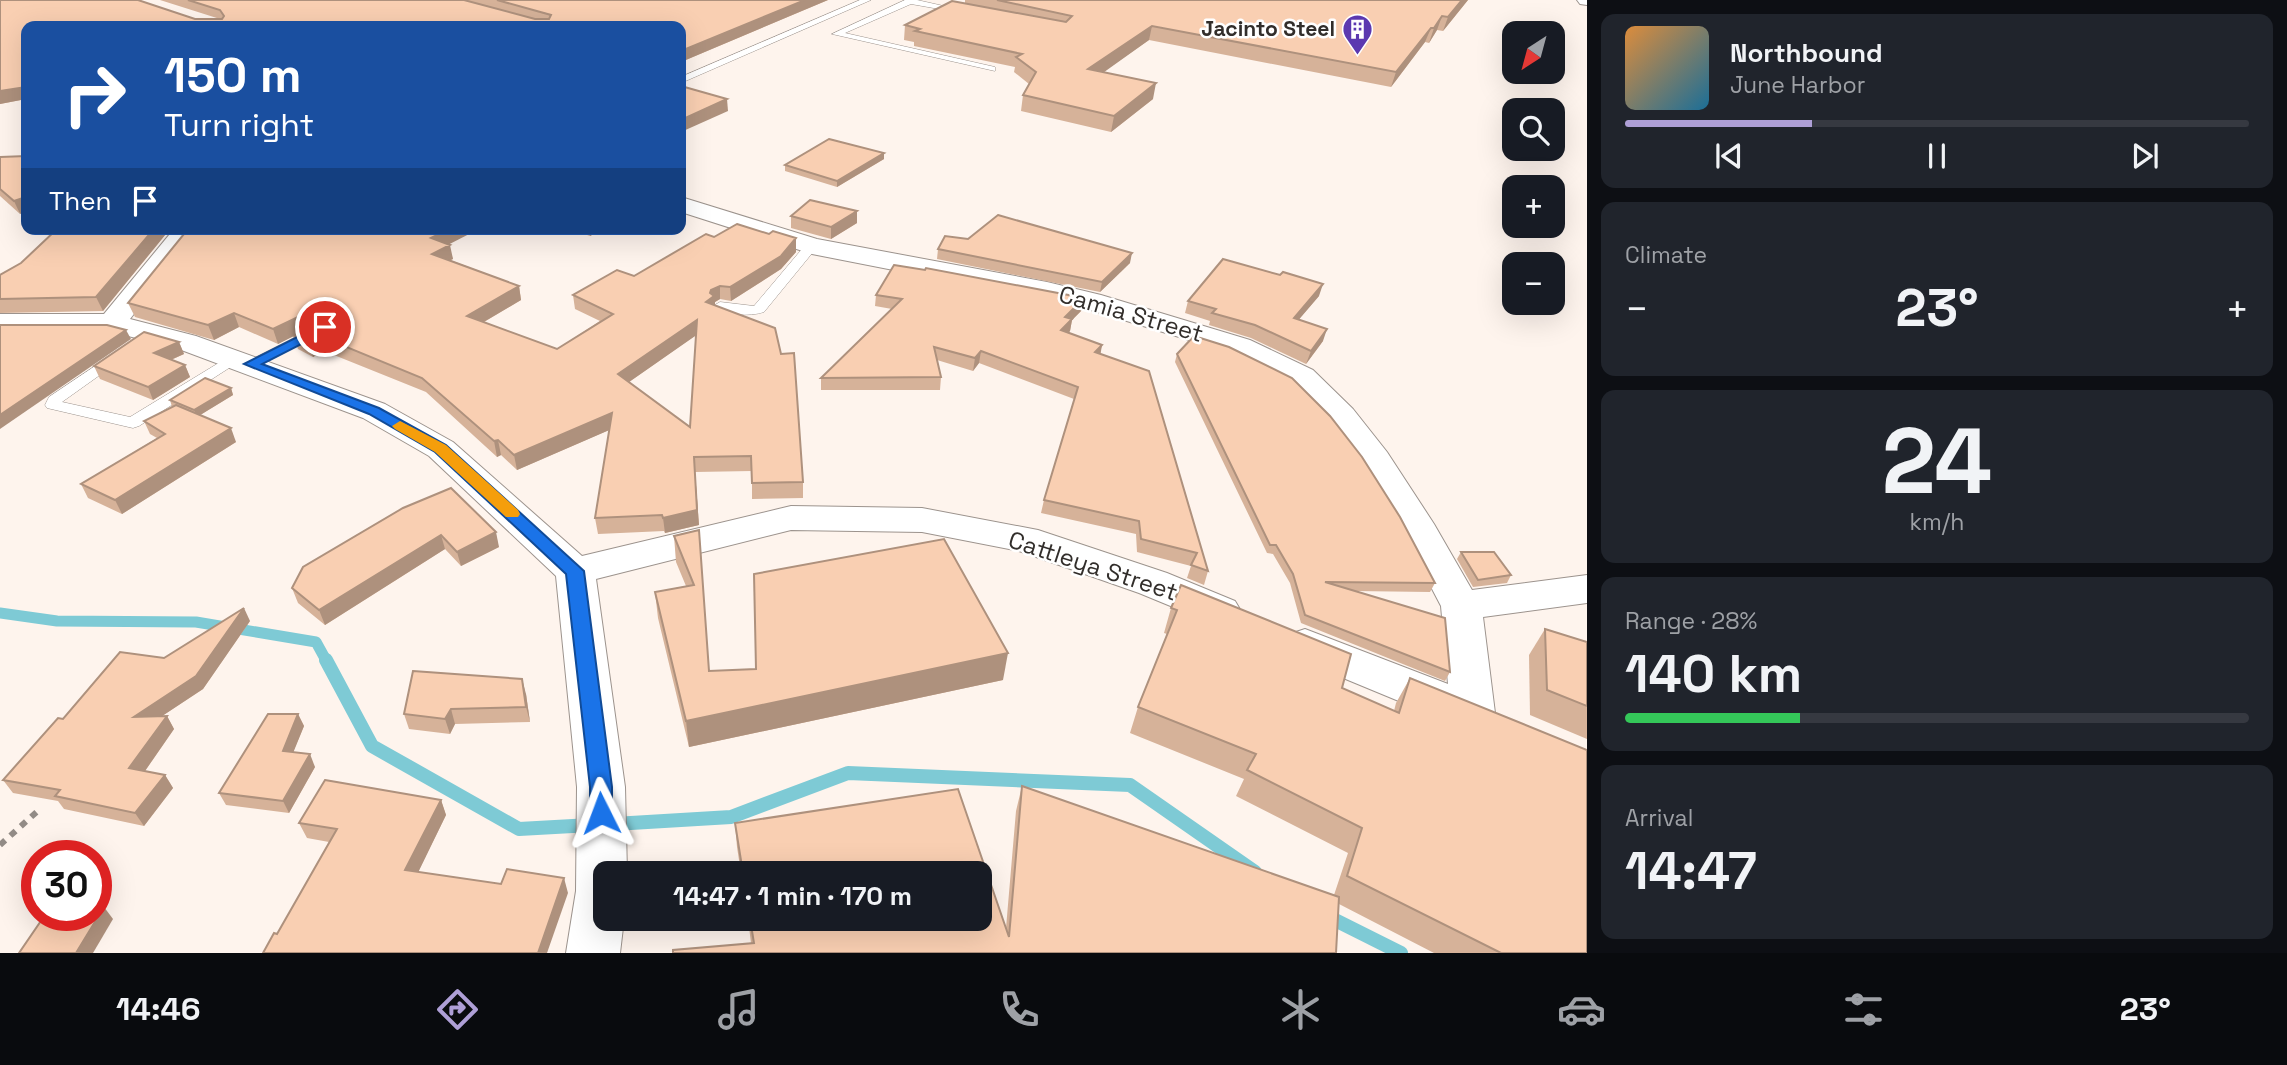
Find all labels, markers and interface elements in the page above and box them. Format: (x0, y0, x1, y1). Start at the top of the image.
building icon: Jacinto Steel (1341, 12, 1375, 56)
place label: Jacinto Steel (1201, 15, 1335, 42)
north arrow (1502, 21, 1564, 84)
map controls (1502, 21, 1565, 315)
text: Northbound (1730, 36, 1883, 70)
text: 150 m (164, 44, 302, 106)
icon: right (49, 49, 140, 140)
text: June Harbor (1730, 70, 1865, 100)
button: search (1502, 98, 1565, 161)
text: Turn right (164, 105, 314, 145)
icon: previous (1710, 137, 1748, 175)
icon: pause (1918, 137, 1956, 175)
icon: next (2126, 137, 2164, 175)
button: + (1502, 175, 1565, 238)
icon: arrive (126, 182, 164, 220)
text: Then (49, 184, 112, 218)
text: Climate (1625, 240, 1707, 270)
button: − (1502, 252, 1565, 315)
text: 23° (1896, 275, 1979, 341)
street label: Camia Street (1055, 278, 1207, 349)
text: − (1625, 285, 1649, 333)
text: + (2225, 285, 2249, 333)
pin (295, 297, 355, 357)
icon: arrive (306, 308, 344, 346)
text: 24 (1882, 403, 1992, 520)
text: km/h (1910, 507, 1964, 537)
street label: Cattleya Street (1005, 524, 1182, 607)
text: Range · 28% (1625, 606, 1757, 636)
text: 140 km (1625, 641, 1802, 707)
position arrow (564, 776, 638, 850)
text: Arrival (1625, 803, 1693, 833)
text: 14:47 (1625, 838, 1757, 904)
speed limit sign: 30 (21, 840, 112, 931)
text: 14:47 · 1 min · 170 m (673, 879, 912, 913)
icon: directions (433, 985, 482, 1034)
icon: music (714, 985, 763, 1034)
icon: phone (995, 985, 1044, 1034)
icon: climate (1276, 985, 1325, 1034)
icon: car (1557, 985, 1606, 1034)
icon: filters (1839, 985, 1888, 1034)
text: 14:46 (116, 989, 201, 1029)
text: 23° (2120, 989, 2171, 1029)

